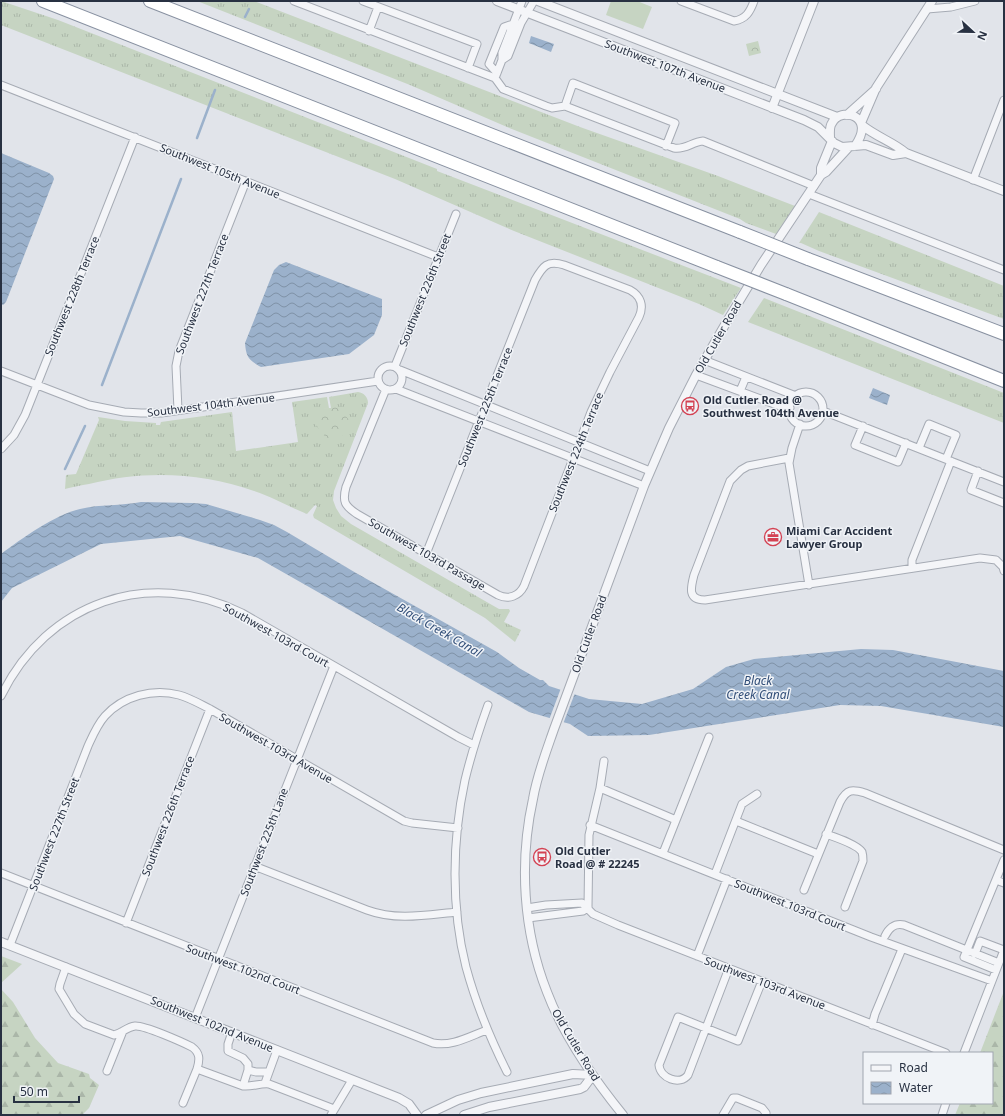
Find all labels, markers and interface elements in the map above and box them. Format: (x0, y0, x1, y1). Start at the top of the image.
north arrow (953, 12, 993, 52)
text: N (974, 29, 991, 43)
street label: Southwest 107th Avenue (603, 36, 728, 96)
street label: Southwest 105th Avenue (158, 140, 282, 202)
street label: Southwest 227th Terrace (172, 231, 231, 356)
street label: Southwest 226th Street (395, 231, 454, 348)
street label: Southwest 228th Terrace (41, 234, 102, 358)
street label: Old Cutler Road (691, 298, 744, 376)
street label: Southwest 225th Terrace (454, 345, 515, 469)
street label: Southwest 104th Avenue (146, 389, 276, 420)
street label: Southwest 224th Terrace (545, 390, 606, 514)
place label: Old Cutler Road @ Southwest 104th Avenue (703, 392, 840, 420)
bus stop icon: Old Cutler Road @ Southwest 104th Avenue (680, 396, 700, 416)
street label: Southwest 103rd Passage (366, 514, 488, 593)
place label: Miami Car Accident Lawyer Group (786, 523, 892, 551)
office icon: Miami Car Accident Lawyer Group (763, 527, 783, 547)
street label: Old Cutler Road (568, 593, 610, 675)
water label: Black Creek Canal (394, 598, 485, 661)
street label: Southwest 103rd Court (221, 599, 332, 670)
water label: Black Creek Canal (726, 672, 791, 703)
street label: Southwest 103rd Avenue (217, 709, 336, 786)
street label: Southwest 226th Terrace (138, 753, 197, 878)
street label: Southwest 227th Street (25, 775, 82, 893)
street label: Southwest 225th Lane (236, 786, 291, 898)
place label: Old Cutler Road @ # 22245 (555, 843, 640, 871)
bus stop icon: Old Cutler Road @ # 22245 (532, 847, 552, 867)
street label: Southwest 103rd Court (732, 875, 848, 934)
street label: Southwest 102nd Court (184, 940, 303, 997)
street label: Southwest 103rd Avenue (702, 952, 828, 1013)
street label: Southwest 102nd Avenue (149, 992, 276, 1055)
street label: Old Cutler Road (549, 1006, 604, 1084)
legend (863, 1052, 993, 1104)
text: Road (899, 1059, 928, 1076)
scale bar (14, 1078, 79, 1104)
text: Water (899, 1079, 933, 1096)
text: 50 m (20, 1083, 48, 1100)

